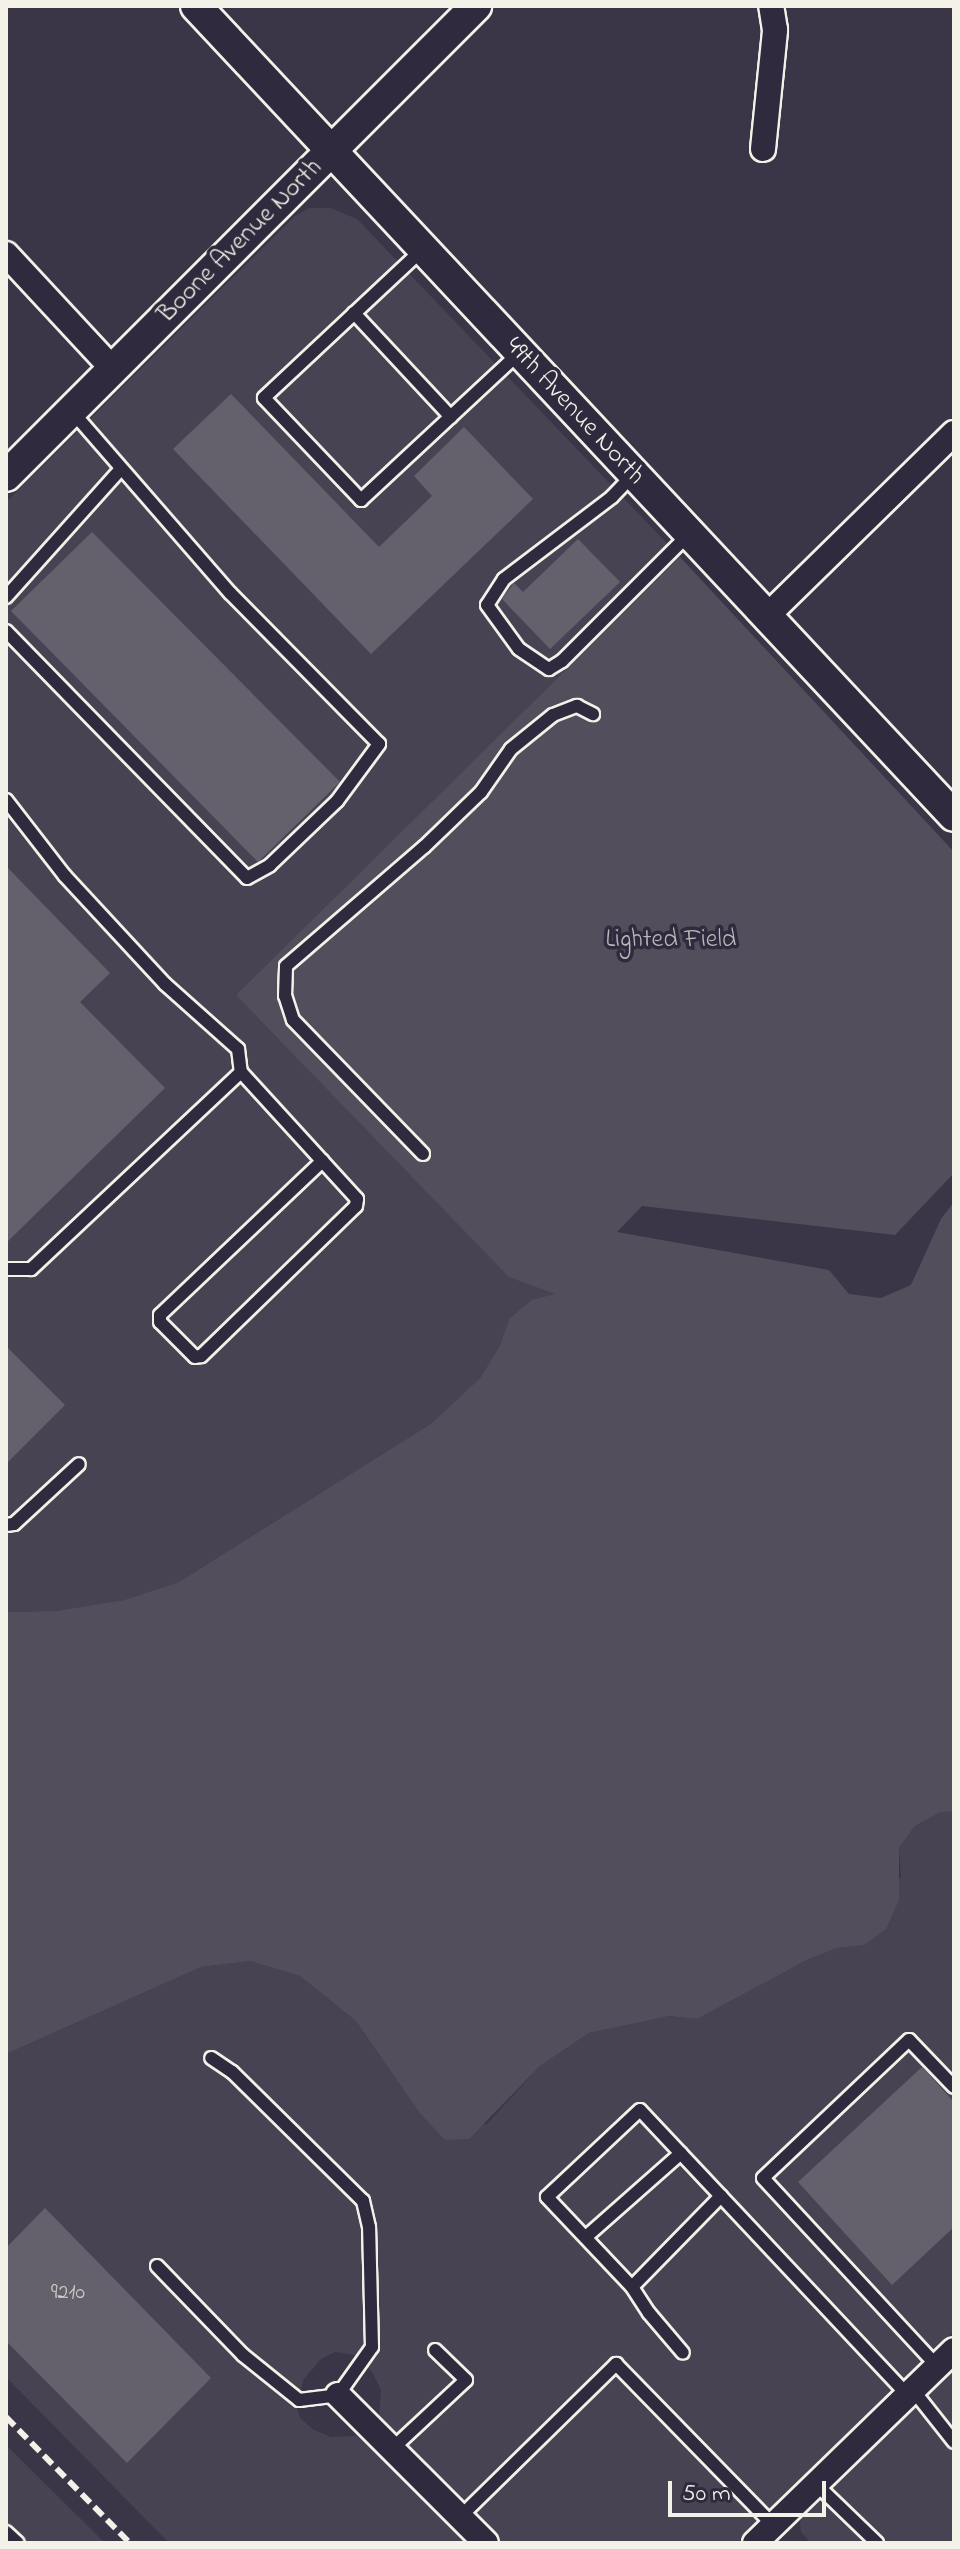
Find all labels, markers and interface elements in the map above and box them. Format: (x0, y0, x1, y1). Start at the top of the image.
street label: Boone Avenue North (152, 153, 330, 331)
street label: 49th Avenue North (498, 332, 650, 492)
park label: Lighted Field (606, 925, 736, 957)
house number: 9210 (51, 2281, 85, 2307)
scale bar (672, 2465, 830, 2515)
text: 50 m (682, 2477, 731, 2512)

